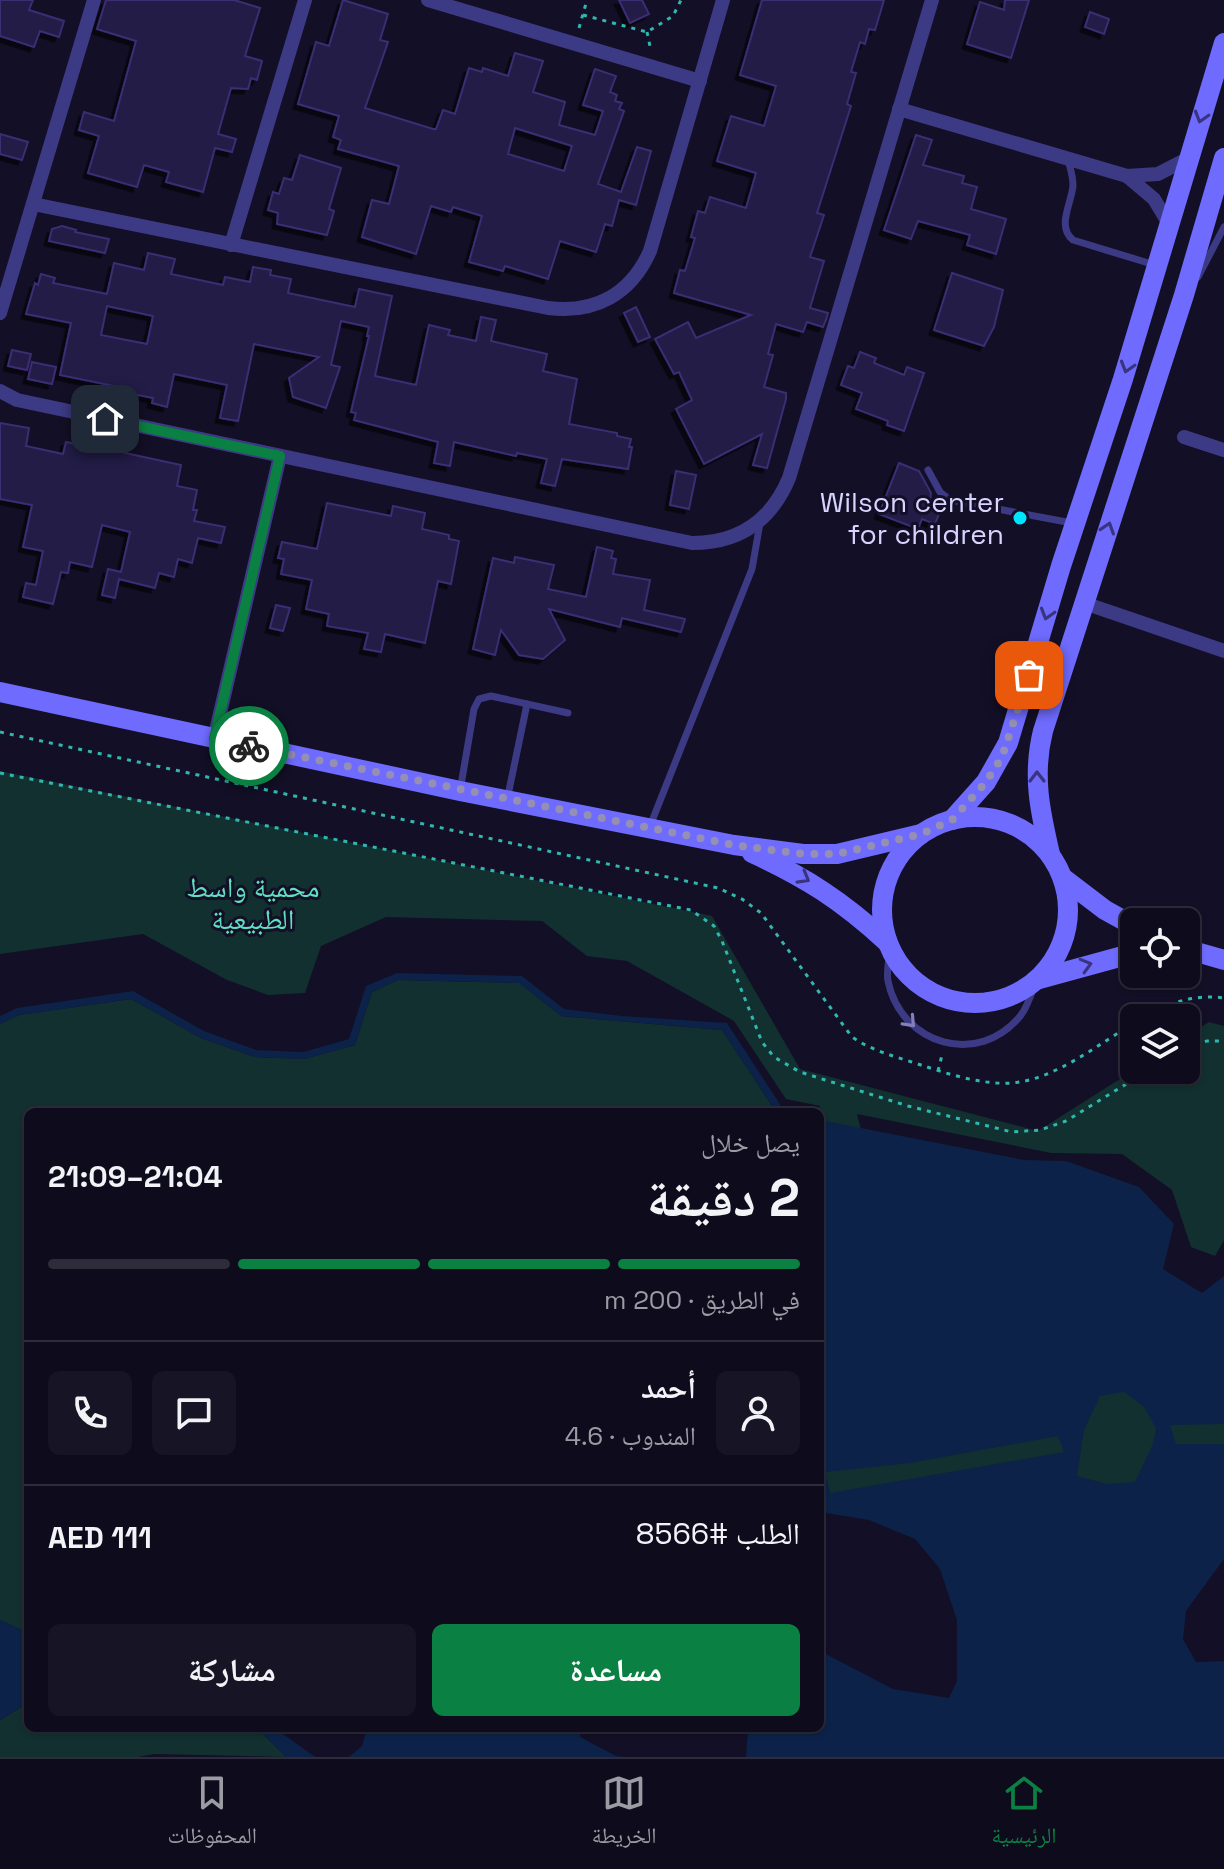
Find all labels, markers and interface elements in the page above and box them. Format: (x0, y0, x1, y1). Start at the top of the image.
one-way arrow (1194, 110, 1210, 124)
one-way arrow (1120, 359, 1136, 373)
pin (71, 385, 139, 453)
icon: home (83, 397, 127, 441)
place label: Wilson center for children (820, 484, 1004, 552)
marker: Wilson center for children (1011, 509, 1029, 527)
one-way arrow (1099, 522, 1115, 535)
one-way arrow (1040, 607, 1056, 620)
pin (995, 641, 1063, 709)
icon: bag (1007, 653, 1051, 697)
courier (209, 706, 289, 786)
icon: bike (227, 724, 271, 768)
one-way arrow (1028, 770, 1046, 783)
one-way arrow (795, 868, 810, 884)
park label: محمية واسط الطبيعية (187, 869, 319, 937)
map controls (1120, 908, 1200, 1084)
button: locate (1120, 908, 1200, 988)
one-way arrow (1079, 958, 1093, 974)
button: layers (1120, 1004, 1200, 1084)
one-way arrow (901, 1013, 916, 1027)
text: يصل خلال (701, 1126, 800, 1160)
text: 21:04–21:09 (48, 1157, 223, 1196)
text: 2 دقيقة (647, 1165, 800, 1231)
text: في الطريق · 200 m (604, 1283, 800, 1317)
text: أحمد (641, 1368, 696, 1407)
button: phone (48, 1371, 132, 1455)
button: chat (152, 1371, 236, 1455)
button: person (716, 1371, 800, 1455)
text: المندوب · 4.6 (565, 1419, 696, 1453)
text: الطلب #8566 (636, 1514, 800, 1553)
text: AED 111 (48, 1518, 152, 1557)
button: مشاركة (48, 1624, 416, 1716)
button: مساعدة (432, 1624, 800, 1716)
tab: المحفوظات (167, 1771, 257, 1857)
tab: الخريطة (592, 1771, 657, 1857)
tab: الرئيسية (991, 1771, 1057, 1857)

